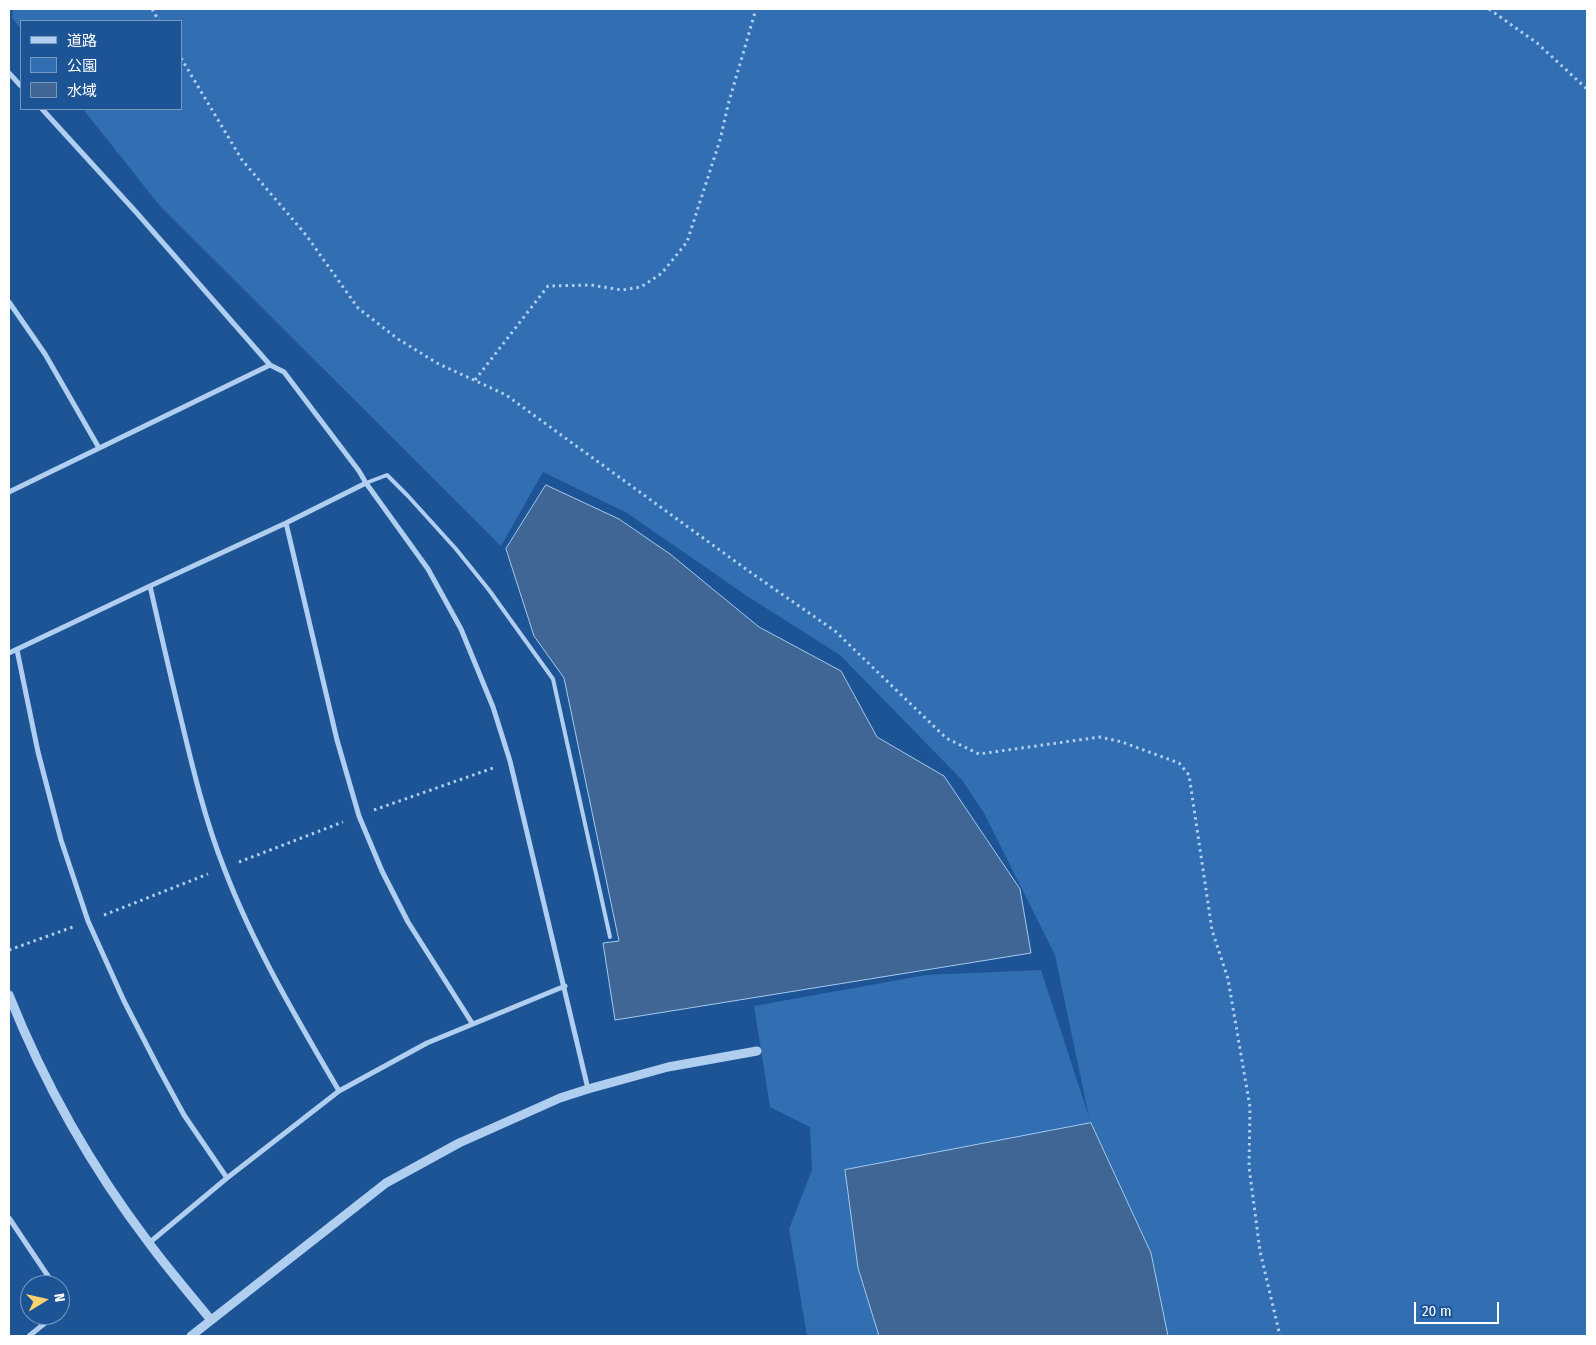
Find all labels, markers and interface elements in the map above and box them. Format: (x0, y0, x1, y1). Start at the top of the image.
legend (20, 20, 182, 110)
text: 道路 (67, 32, 97, 50)
text: 公園 (67, 57, 97, 75)
text: 水域 (67, 82, 97, 100)
north arrow (20, 1275, 70, 1325)
text: N (50, 1292, 68, 1303)
scale bar (1416, 1292, 1501, 1324)
text: 20 m (1422, 1302, 1452, 1320)

